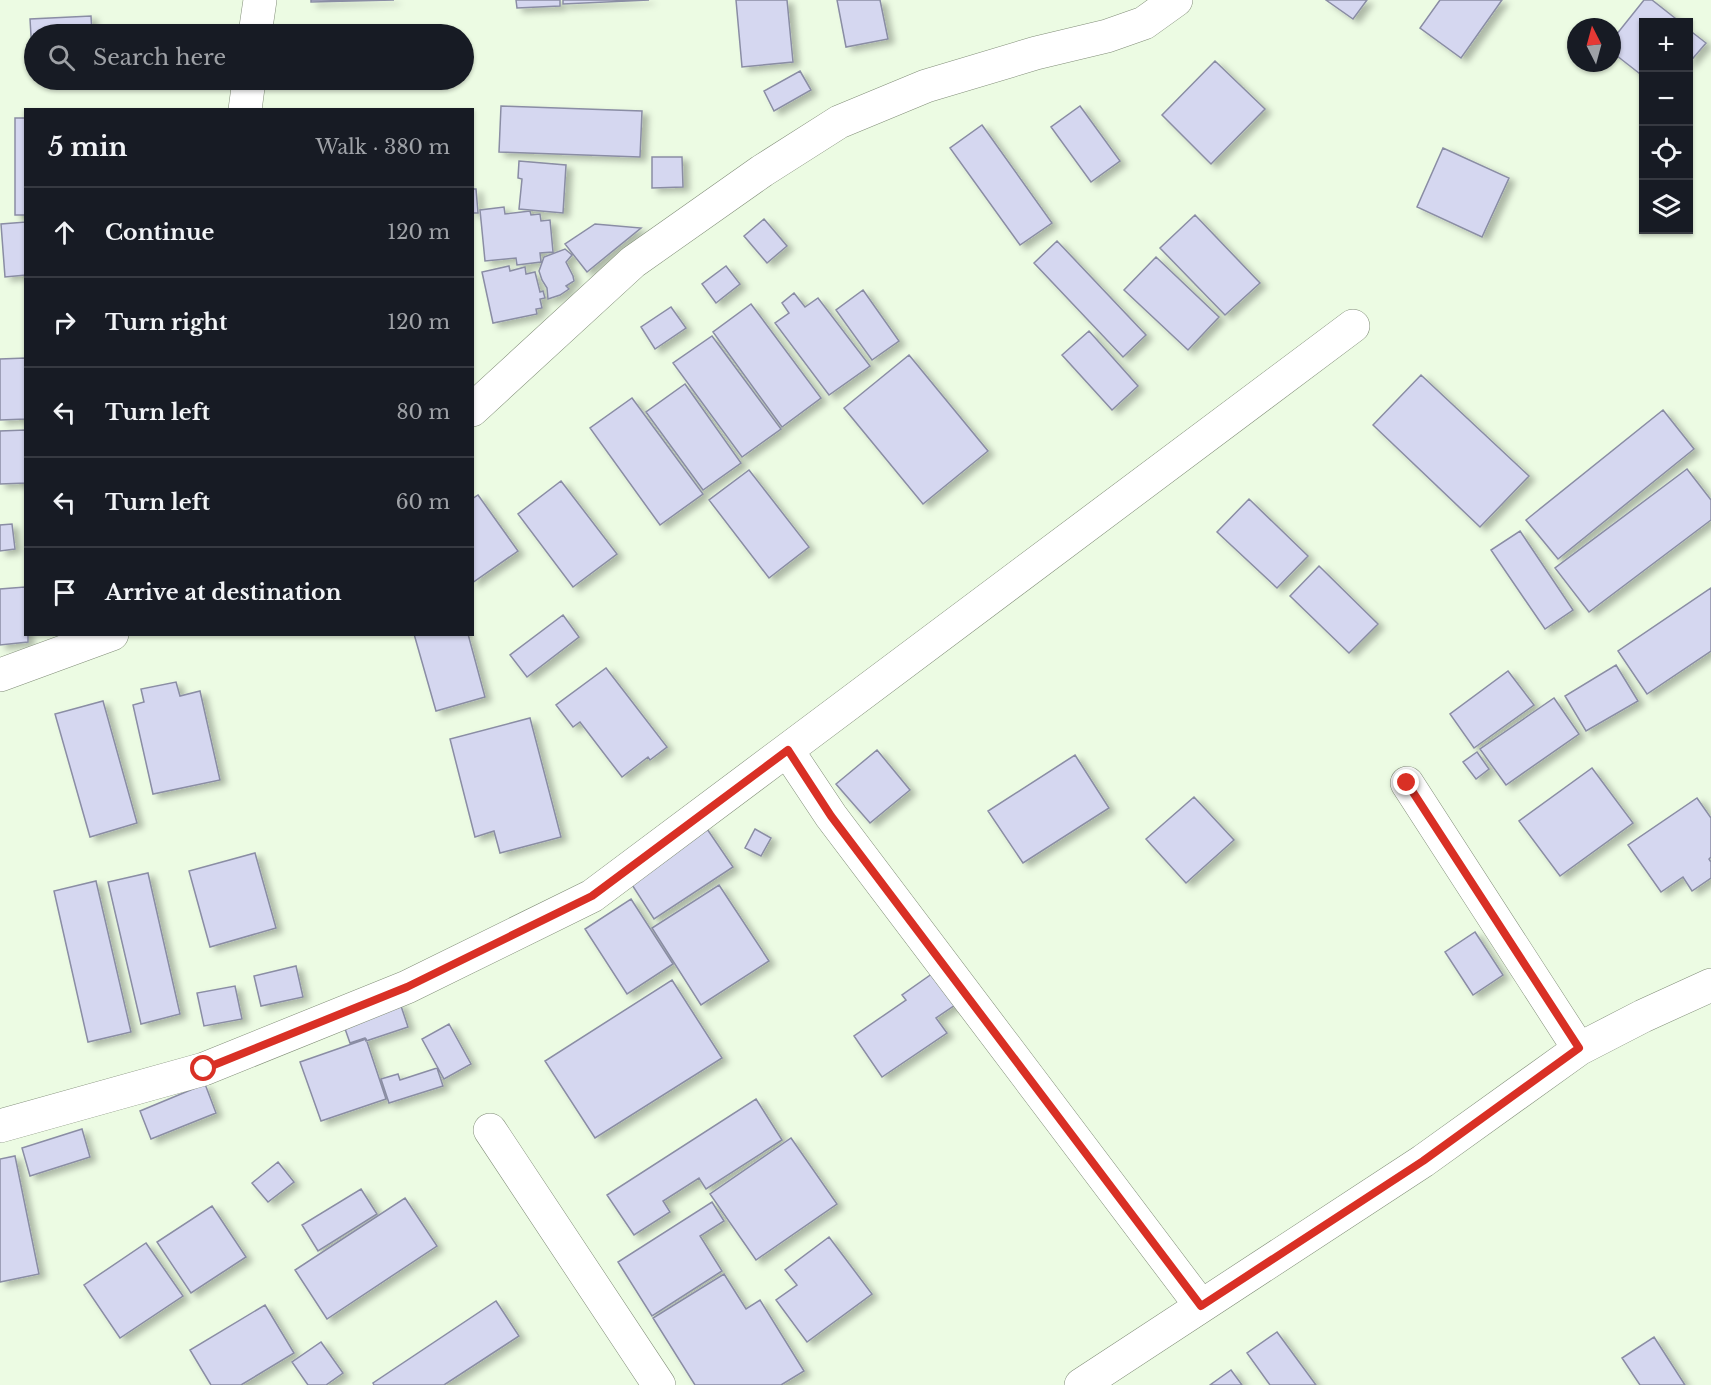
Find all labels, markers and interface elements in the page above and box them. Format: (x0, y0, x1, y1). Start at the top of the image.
north arrow (1567, 18, 1621, 72)
map controls (1639, 18, 1693, 234)
button: + (1639, 18, 1693, 72)
search box (24, 24, 474, 90)
icon: search (45, 41, 78, 74)
text: Search here (93, 44, 226, 71)
button: − (1639, 72, 1693, 126)
button: locate (1639, 126, 1693, 180)
text: 5 min (48, 131, 127, 163)
text: Walk · 380 m (316, 135, 450, 159)
button: layers (1639, 180, 1693, 234)
icon: ahead (48, 216, 81, 249)
text: Continue (105, 219, 214, 246)
text: 120 m (387, 220, 450, 244)
icon: right (48, 306, 81, 339)
text: Turn right (105, 309, 227, 336)
text: 120 m (387, 310, 450, 334)
icon: left (48, 396, 81, 429)
text: Turn left (105, 399, 210, 426)
text: 80 m (396, 400, 450, 424)
icon: left (48, 486, 81, 519)
text: Turn left (105, 489, 210, 516)
text: 60 m (396, 490, 450, 514)
icon: arrive (48, 576, 81, 609)
text: Arrive at destination (105, 579, 342, 606)
route end (1393, 769, 1419, 795)
route start (190, 1055, 216, 1081)

